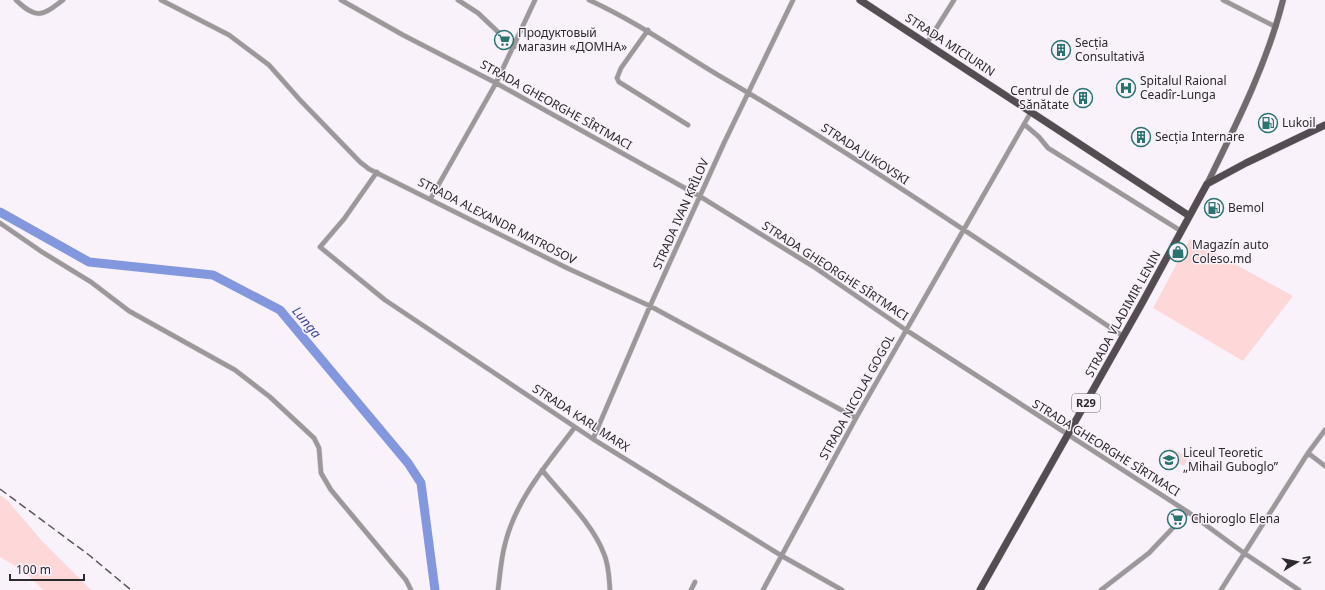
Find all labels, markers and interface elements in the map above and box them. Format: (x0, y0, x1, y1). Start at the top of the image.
street label: STRADA MICIURIN (902, 9, 998, 80)
place label: Продуктовый магазин «ДОМНА» (518, 24, 627, 55)
supermarket icon: Продуктовый магазин «ДОМНА» (493, 29, 515, 51)
place label: Secția Consultativă (1075, 34, 1145, 65)
building icon: Secția Consultativă (1050, 39, 1072, 61)
street label: STRADA GHEORGHE SÎRTMACI (477, 56, 635, 153)
place label: Spitalul Raional Ceadîr-Lunga (1140, 72, 1227, 103)
hospital icon: Spitalul Raional Ceadîr-Lunga (1115, 77, 1137, 99)
place label: Centrul de Sănătate (1010, 82, 1069, 113)
building icon: Centrul de Sănătate (1072, 87, 1094, 109)
fuel station icon: Lukoil (1257, 112, 1279, 134)
place label: Lukoil (1282, 114, 1316, 131)
street label: STRADA JUKOVSKI (818, 119, 912, 188)
building icon: Secția Internare (1130, 126, 1152, 148)
place label: Secția Internare (1155, 128, 1245, 145)
street label: STRADA IVAN KRÎLOV (648, 155, 713, 272)
street label: STRADA ALEXANDR MATROSOV (415, 173, 580, 268)
fuel station icon: Bemol (1203, 197, 1225, 219)
place label: Bemol (1228, 199, 1264, 216)
street label: STRADA GHEORGHE SÎRTMACI (759, 217, 912, 324)
place label: Magazín auto Coleso.md (1192, 236, 1269, 267)
shop icon: Magazín auto Coleso.md (1167, 241, 1189, 263)
street label: STRADA VLADIMIR LENIN (1081, 247, 1165, 380)
water label: Lunga (288, 302, 326, 342)
street label: STRADA NICOLAI GOGOL (815, 331, 898, 463)
street label: STRADA KARL MARX (529, 380, 633, 455)
road number: R29 (1072, 394, 1100, 412)
street label: STRADA GHEORGHE SÎRTMACI (1029, 395, 1183, 500)
place label: Liceul Teoretic „Mihail Guboglo” (1183, 444, 1279, 475)
school or university icon: Liceul Teoretic „Mihail Guboglo” (1158, 449, 1180, 471)
supermarket icon: Chioroglo Elena (1166, 508, 1188, 530)
place label: Chioroglo Elena (1191, 510, 1280, 527)
north arrow (1277, 542, 1317, 582)
text: N (1299, 554, 1316, 566)
scale bar (10, 556, 84, 582)
text: 100 m (16, 561, 51, 578)

